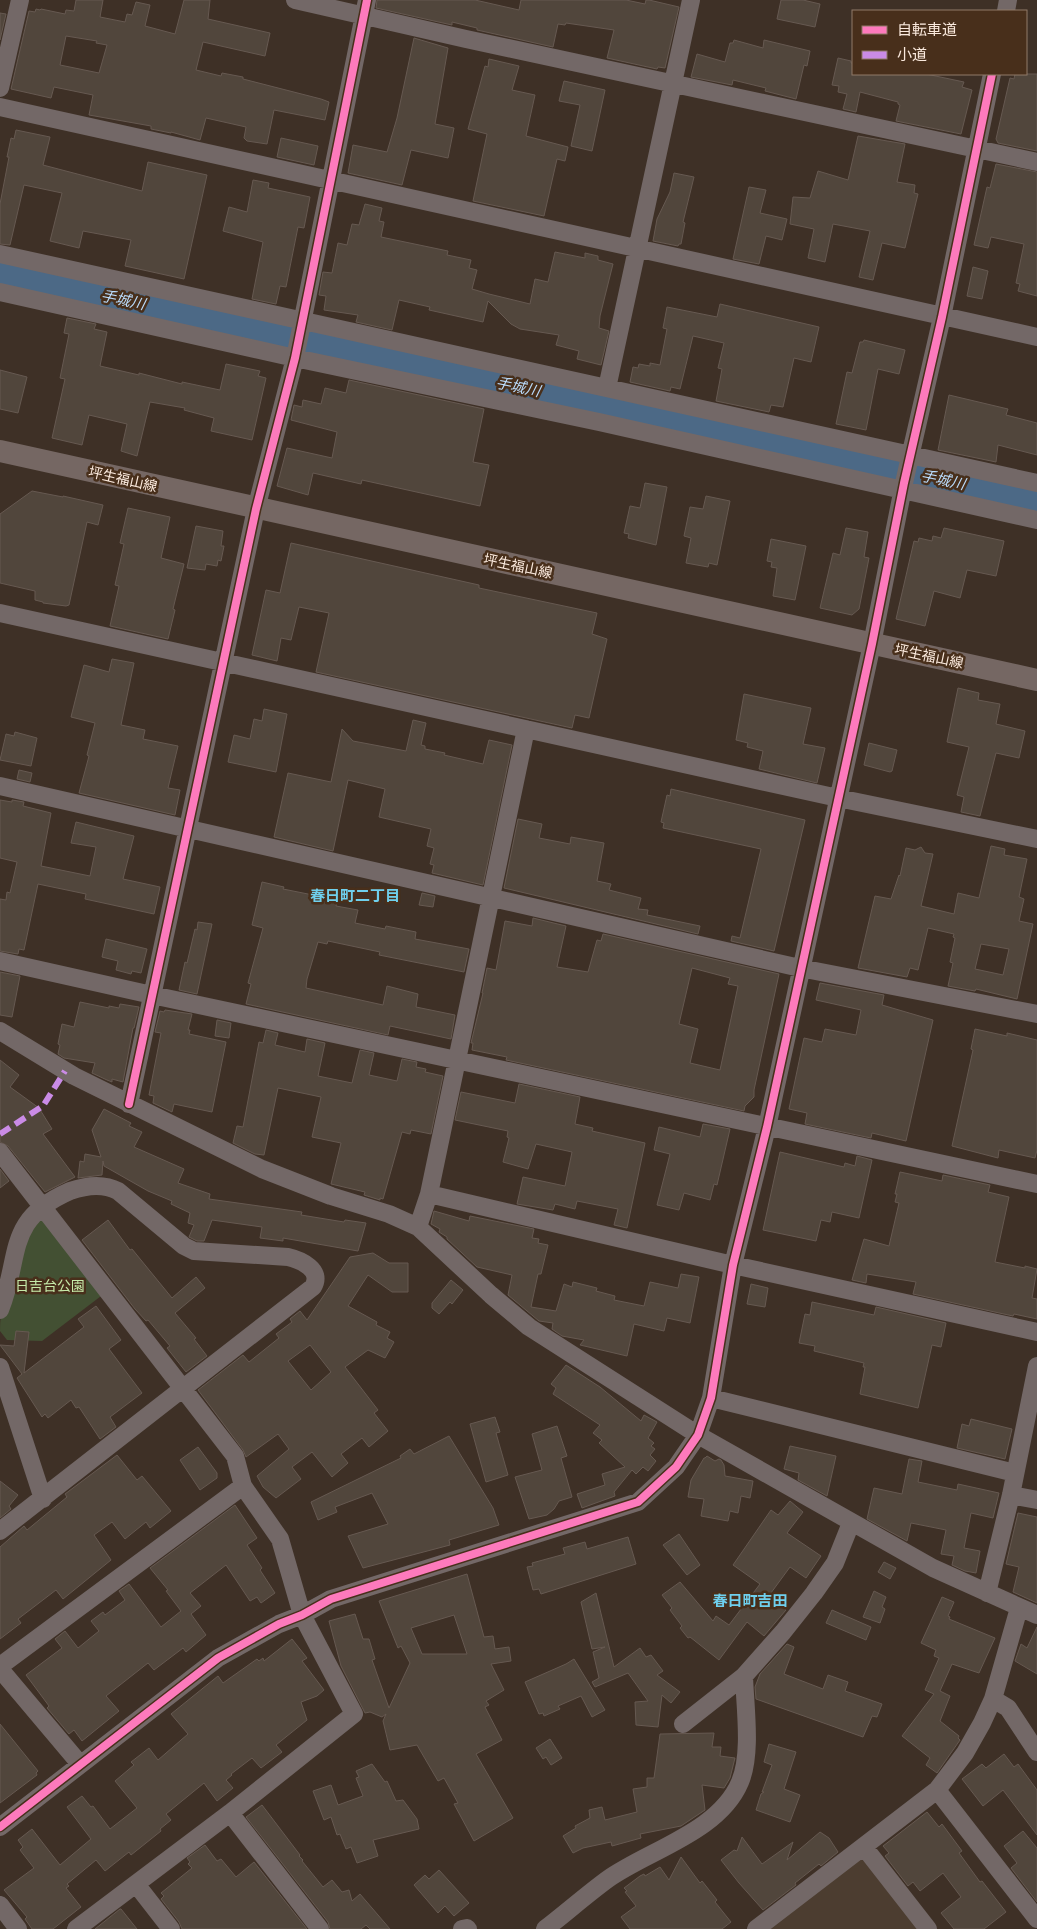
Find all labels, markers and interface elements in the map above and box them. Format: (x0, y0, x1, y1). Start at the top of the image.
legend (852, 10, 1027, 75)
text: 自転車道 (897, 20, 957, 39)
text: 小道 (897, 45, 927, 64)
water label: 手城川 (99, 286, 149, 314)
water label: 手城川 (494, 373, 544, 401)
street label: 坪生福山線 (87, 462, 159, 496)
water label: 手城川 (919, 466, 969, 494)
street label: 坪生福山線 (482, 550, 554, 582)
street label: 坪生福山線 (893, 640, 965, 672)
district label: 春日町二丁目 (310, 886, 400, 905)
park label: 日吉台公園 (15, 1277, 85, 1295)
district label: 春日町吉田 (712, 1591, 788, 1610)

